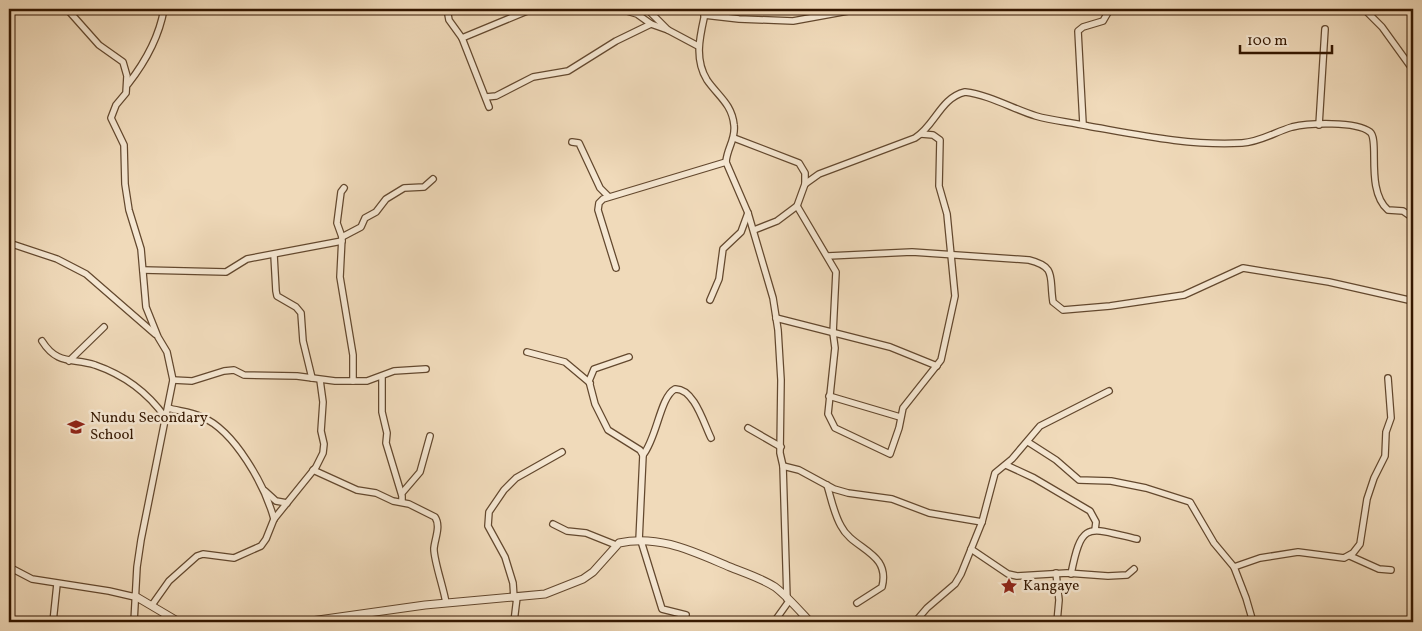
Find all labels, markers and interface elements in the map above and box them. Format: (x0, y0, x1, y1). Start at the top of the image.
scale bar (1240, 22, 1332, 54)
text: 100 m (1247, 31, 1287, 52)
place label: Nundu Secondary School (90, 408, 208, 446)
school or university icon: Nundu Secondary School (66, 417, 86, 437)
place icon: Kangaye (999, 576, 1019, 596)
place label: Kangaye (1023, 576, 1079, 597)

